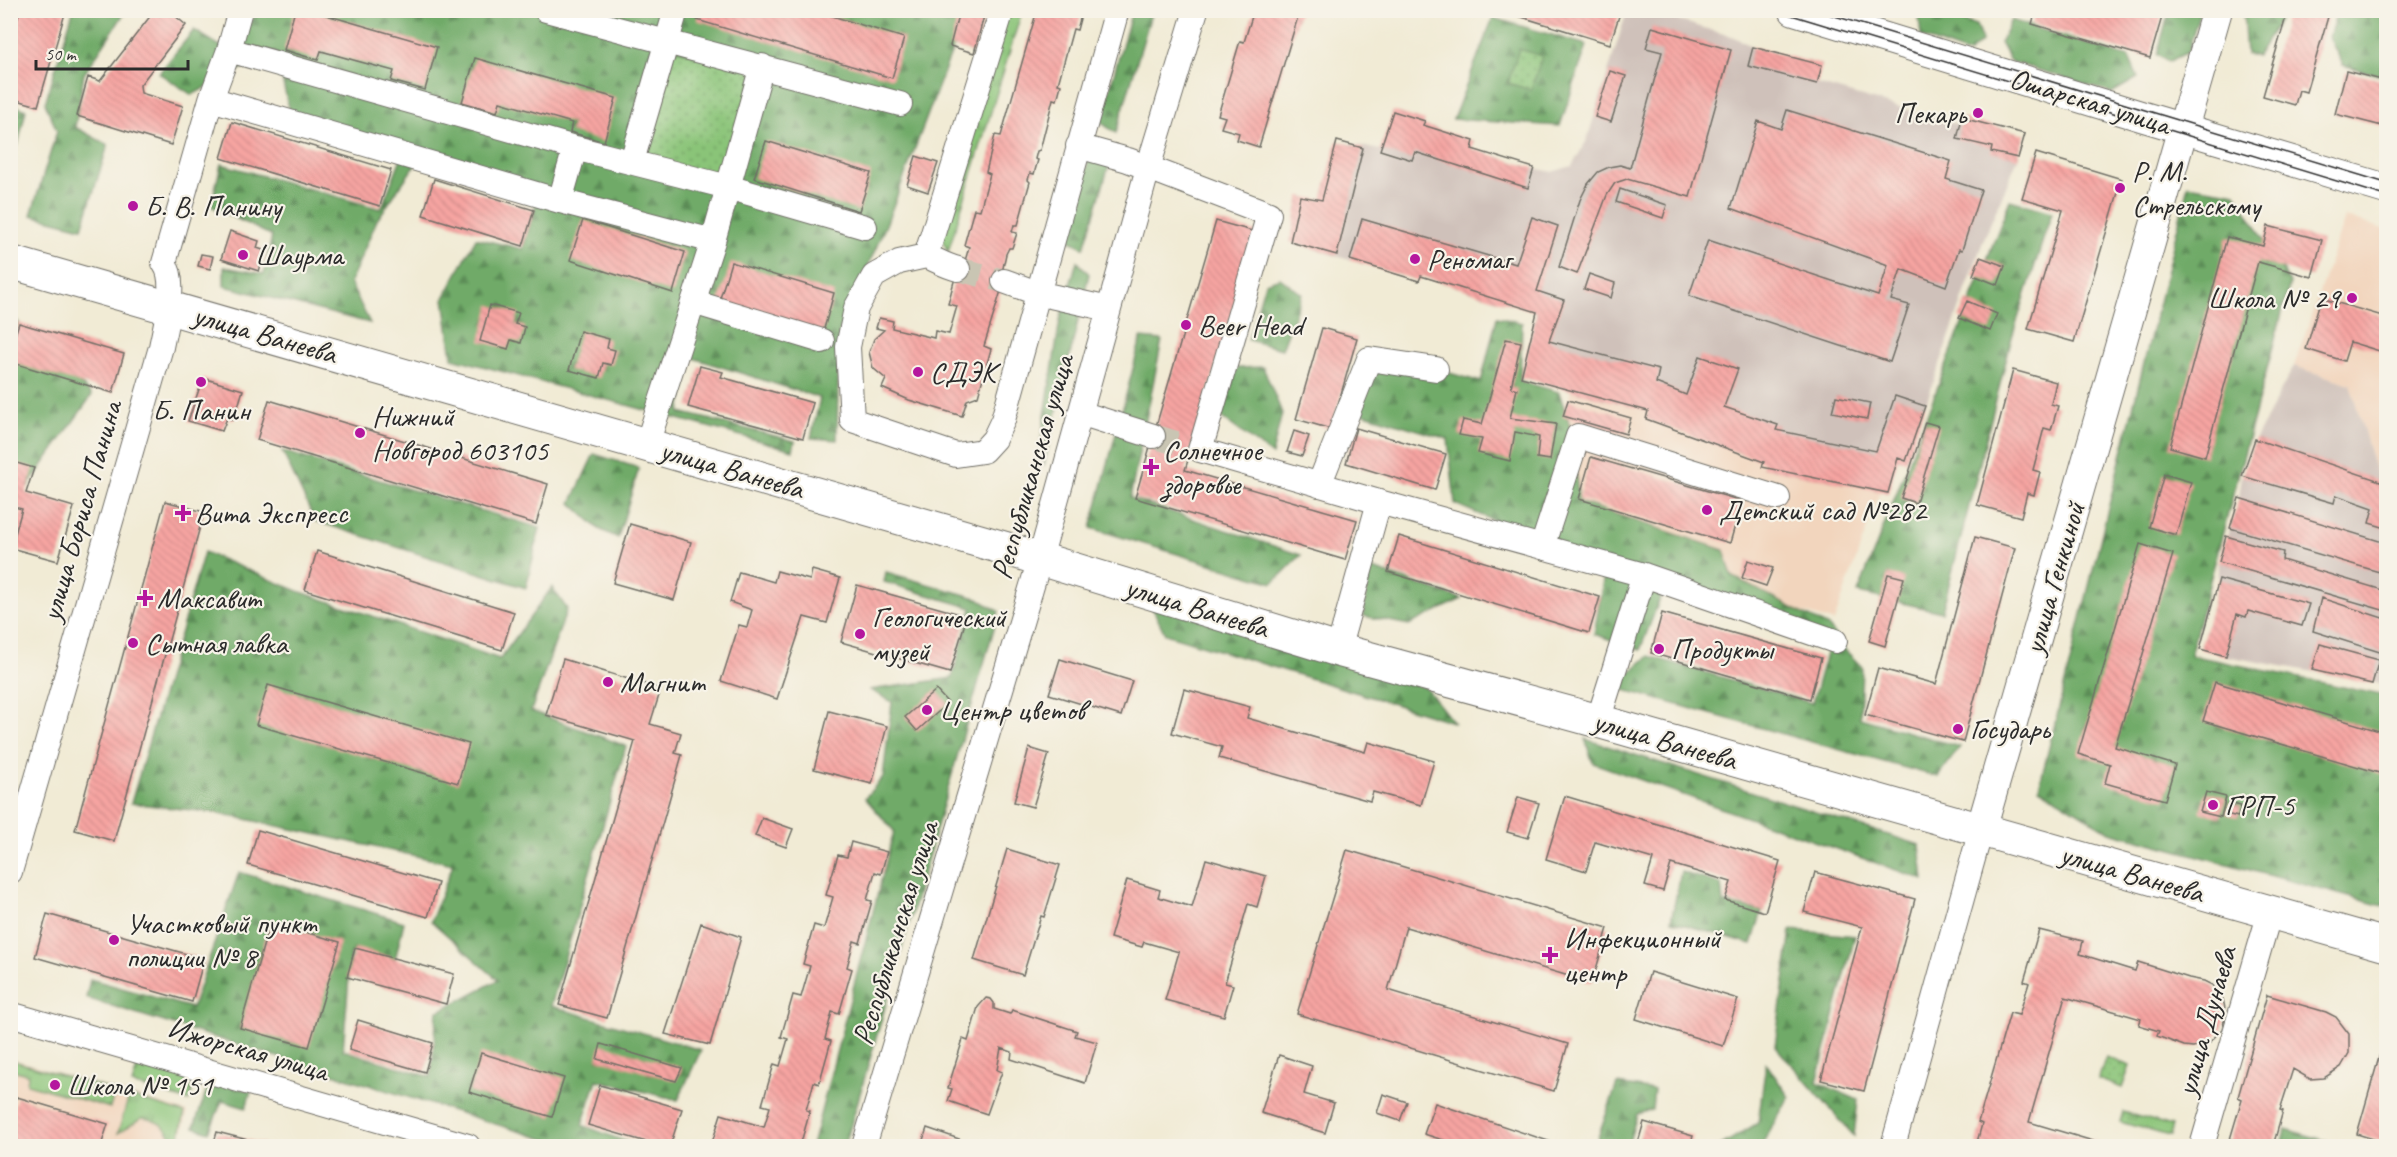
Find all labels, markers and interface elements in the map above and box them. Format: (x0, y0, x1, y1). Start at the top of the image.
scale bar (36, 33, 188, 71)
text: 50 m (45, 43, 78, 65)
street label: Ошарская улица (2005, 59, 2177, 144)
place label: Пекарь (1894, 94, 1968, 132)
marker: Пекарь (1971, 106, 1985, 120)
place label: Р. М. Стрельскому (2132, 152, 2263, 224)
marker: Р. М. Стрельскому (2113, 181, 2127, 195)
place label: Б. В. Панину (145, 187, 284, 225)
marker: Б. В. Панину (126, 199, 140, 213)
place label: Шаурма (255, 236, 345, 274)
place label: Реномаг (1427, 240, 1515, 278)
marker: Шаурма (236, 248, 250, 262)
marker: Реномаг (1408, 252, 1422, 266)
place label: Школа № 29 (2208, 279, 2342, 317)
marker: Школа № 29 (2345, 291, 2359, 305)
street label: улица Ванеева (187, 295, 343, 373)
place label: Beer Head (1198, 306, 1307, 344)
marker: Beer Head (1179, 318, 1193, 332)
street label: Республиканская улица (982, 348, 1083, 584)
place label: СДЭК (930, 353, 1002, 391)
marker: СДЭК (911, 365, 925, 379)
marker: Б. Панин (194, 375, 208, 389)
place label: Б. Панин (152, 391, 252, 429)
street label: улица Бориса Панина (31, 394, 131, 627)
place label: Нижний Новгород 603105 (372, 397, 550, 469)
marker: Нижний Новгород 603105 (353, 426, 367, 440)
street label: улица Ванеева (654, 430, 810, 508)
place label: Солнечное здоровье (1159, 431, 1264, 503)
marker: Солнечное здоровье (1144, 460, 1158, 474)
place label: Детский сад №282 (1719, 491, 1929, 529)
place label: Вита Экспресс (195, 494, 349, 532)
street label: улица Генкиной (2014, 496, 2094, 660)
marker: Детский сад №282 (1700, 503, 1714, 517)
marker: Вита Экспресс (176, 506, 190, 520)
street label: улица Ванеева (1119, 567, 1275, 647)
place label: Максавит (157, 579, 263, 617)
marker: Максавит (138, 591, 152, 605)
place label: Геологический музей (872, 598, 1007, 670)
place label: Сытная лавка (145, 624, 289, 662)
marker: Геологический музей (853, 627, 867, 641)
place label: Продукты (1671, 630, 1775, 668)
marker: Сытная лавка (126, 636, 140, 650)
marker: Продукты (1652, 642, 1666, 656)
place label: Магнит (620, 663, 706, 701)
marker: Магнит (601, 675, 615, 689)
place label: Центр цветов (939, 691, 1092, 729)
street label: улица Ванеева (1587, 701, 1743, 779)
marker: Центр цветов (920, 703, 934, 717)
place label: Государь (1970, 710, 2052, 748)
marker: Государь (1951, 722, 1965, 736)
place label: ГРП-5 (2225, 786, 2296, 824)
marker: ГРП-5 (2206, 798, 2220, 812)
street label: Республиканская улица (843, 814, 948, 1049)
street label: улица Ванеева (2054, 834, 2210, 912)
place label: Участковый пункт полиции № 8 (126, 904, 318, 976)
place label: Инфекционный центр (1564, 919, 1722, 991)
marker: Участковый пункт полиции № 8 (107, 933, 121, 947)
street label: улица Дунаева (2166, 940, 2246, 1102)
marker: Инфекционный центр (1541, 946, 1559, 964)
street label: Ижорская улица (163, 1008, 335, 1091)
place label: Школа № 151 (67, 1066, 214, 1104)
marker: Школа № 151 (48, 1078, 62, 1092)

